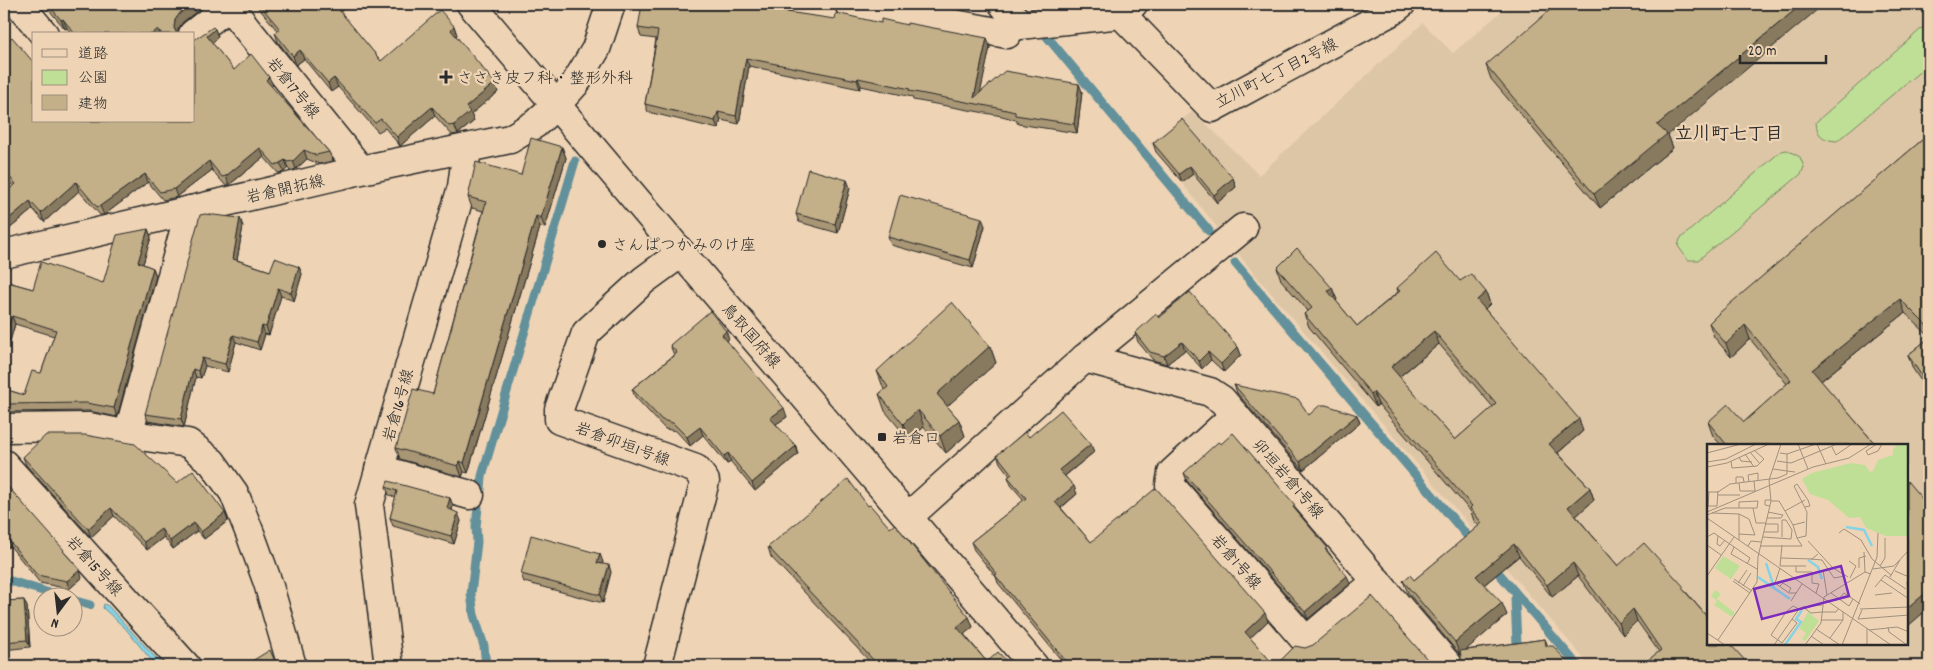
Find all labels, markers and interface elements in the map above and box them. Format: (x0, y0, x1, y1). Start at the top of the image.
legend (32, 32, 195, 122)
scale bar (1740, 32, 1827, 64)
street label: 立川町七丁目2号線 (1212, 33, 1342, 115)
text: 20 m (1748, 41, 1776, 63)
text: 道路 (78, 44, 108, 66)
street label: 岩倉17号線 (260, 53, 324, 124)
text: 公園 (78, 68, 108, 90)
place label: ささき皮フ科・整形外科 (457, 68, 633, 91)
marker: ささき皮フ科・整形外科 (439, 70, 453, 84)
text: 建物 (78, 94, 108, 116)
district label: 立川町七丁目 (1675, 123, 1783, 148)
street label: 岩倉開拓線 (244, 170, 327, 211)
place label: さんぱつかみのけ座 (612, 235, 756, 258)
marker: さんぱつかみのけ座 (596, 238, 608, 250)
street label: 鳥取国府線 (715, 299, 785, 374)
street label: 岩倉16号線 (378, 366, 421, 445)
street label: 岩倉卯垣1号線 (571, 418, 673, 473)
place label: 岩倉口 (892, 428, 940, 451)
marker: 岩倉口 (876, 431, 888, 443)
street label: 卯垣岩倉1号線 (1246, 435, 1328, 525)
inset map (1707, 444, 1908, 645)
street label: 岩倉1号線 (1204, 530, 1266, 596)
street label: 岩倉15号線 (60, 531, 127, 602)
north arrow (32, 588, 82, 638)
text: N (49, 612, 61, 633)

